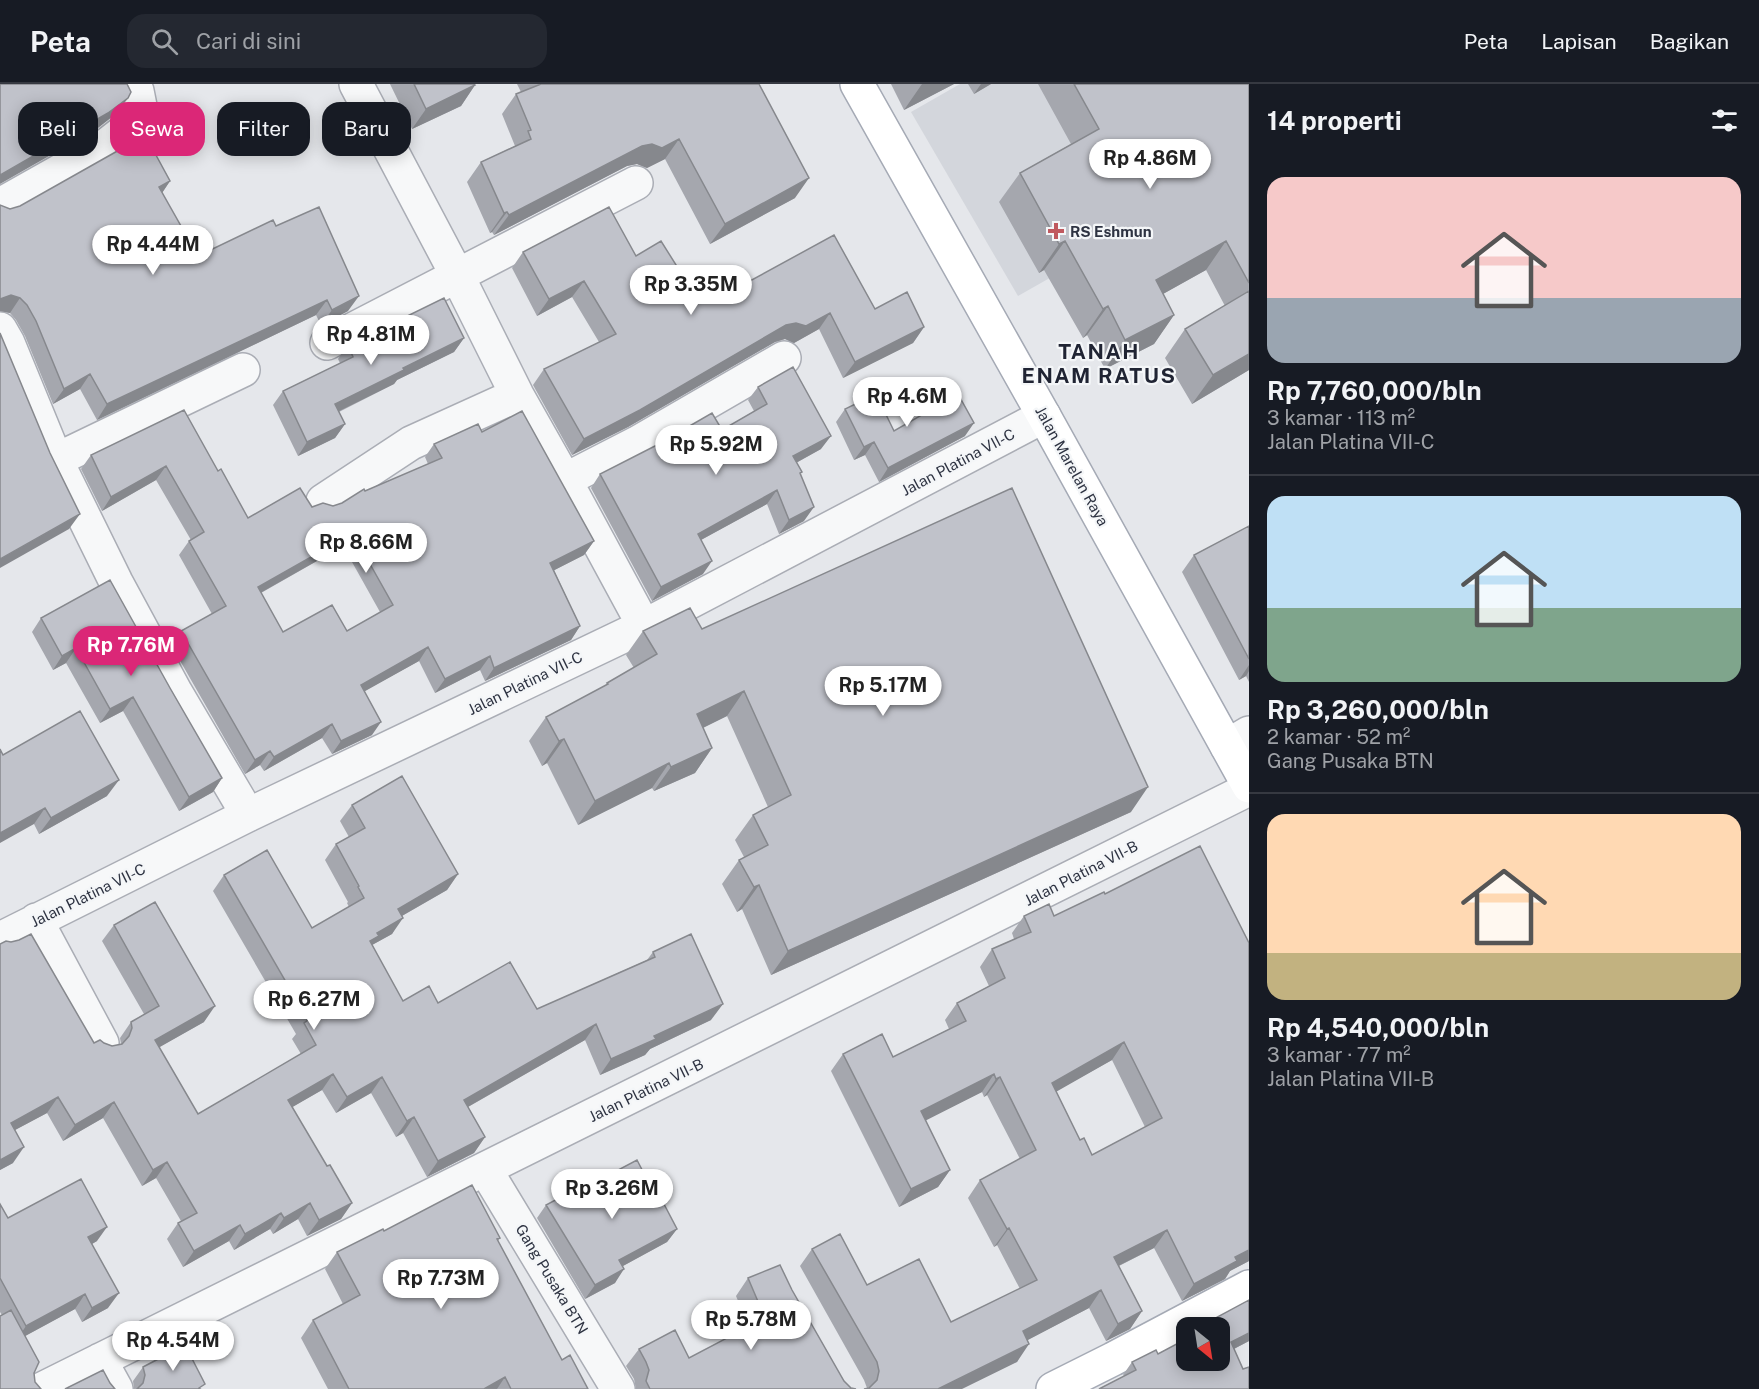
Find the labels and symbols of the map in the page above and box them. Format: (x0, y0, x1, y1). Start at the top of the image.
pin: Rp 4.86M (1088, 139, 1212, 190)
marker: RS Eshmun (1047, 222, 1065, 240)
place label: RS Eshmun (1070, 223, 1152, 240)
pin: Rp 4.44M (91, 225, 215, 276)
pin: Rp 3.35M (629, 265, 753, 316)
pin: Rp 4.81M (309, 315, 433, 366)
district label: TANAH ENAM RATUS (1022, 339, 1176, 388)
pin: Rp 4.6M (852, 377, 962, 428)
street label: Jalan Marelan Raya (1032, 403, 1112, 529)
pin: Rp 5.92M (654, 425, 778, 476)
street label: Jalan Platina VII-C (899, 425, 1017, 499)
pin: Rp 8.66M (304, 523, 428, 574)
pin: Rp 7.76M (69, 626, 193, 677)
street label: Jalan Platina VII-C (465, 648, 585, 718)
pin: Rp 5.17M (821, 666, 945, 717)
street label: Jalan Platina VII-B (1021, 837, 1141, 909)
street label: Jalan Platina VII-C (28, 860, 148, 930)
pin: Rp 6.27M (252, 980, 376, 1031)
street label: Jalan Platina VII-B (586, 1055, 706, 1125)
pin: Rp 3.26M (550, 1169, 674, 1220)
street label: Gang Pusaka BTN (512, 1221, 592, 1337)
pin: Rp 7.73M (379, 1259, 503, 1310)
pin: Rp 5.78M (689, 1300, 813, 1351)
north arrow (1176, 1317, 1230, 1371)
pin: Rp 4.54M (111, 1321, 235, 1372)

